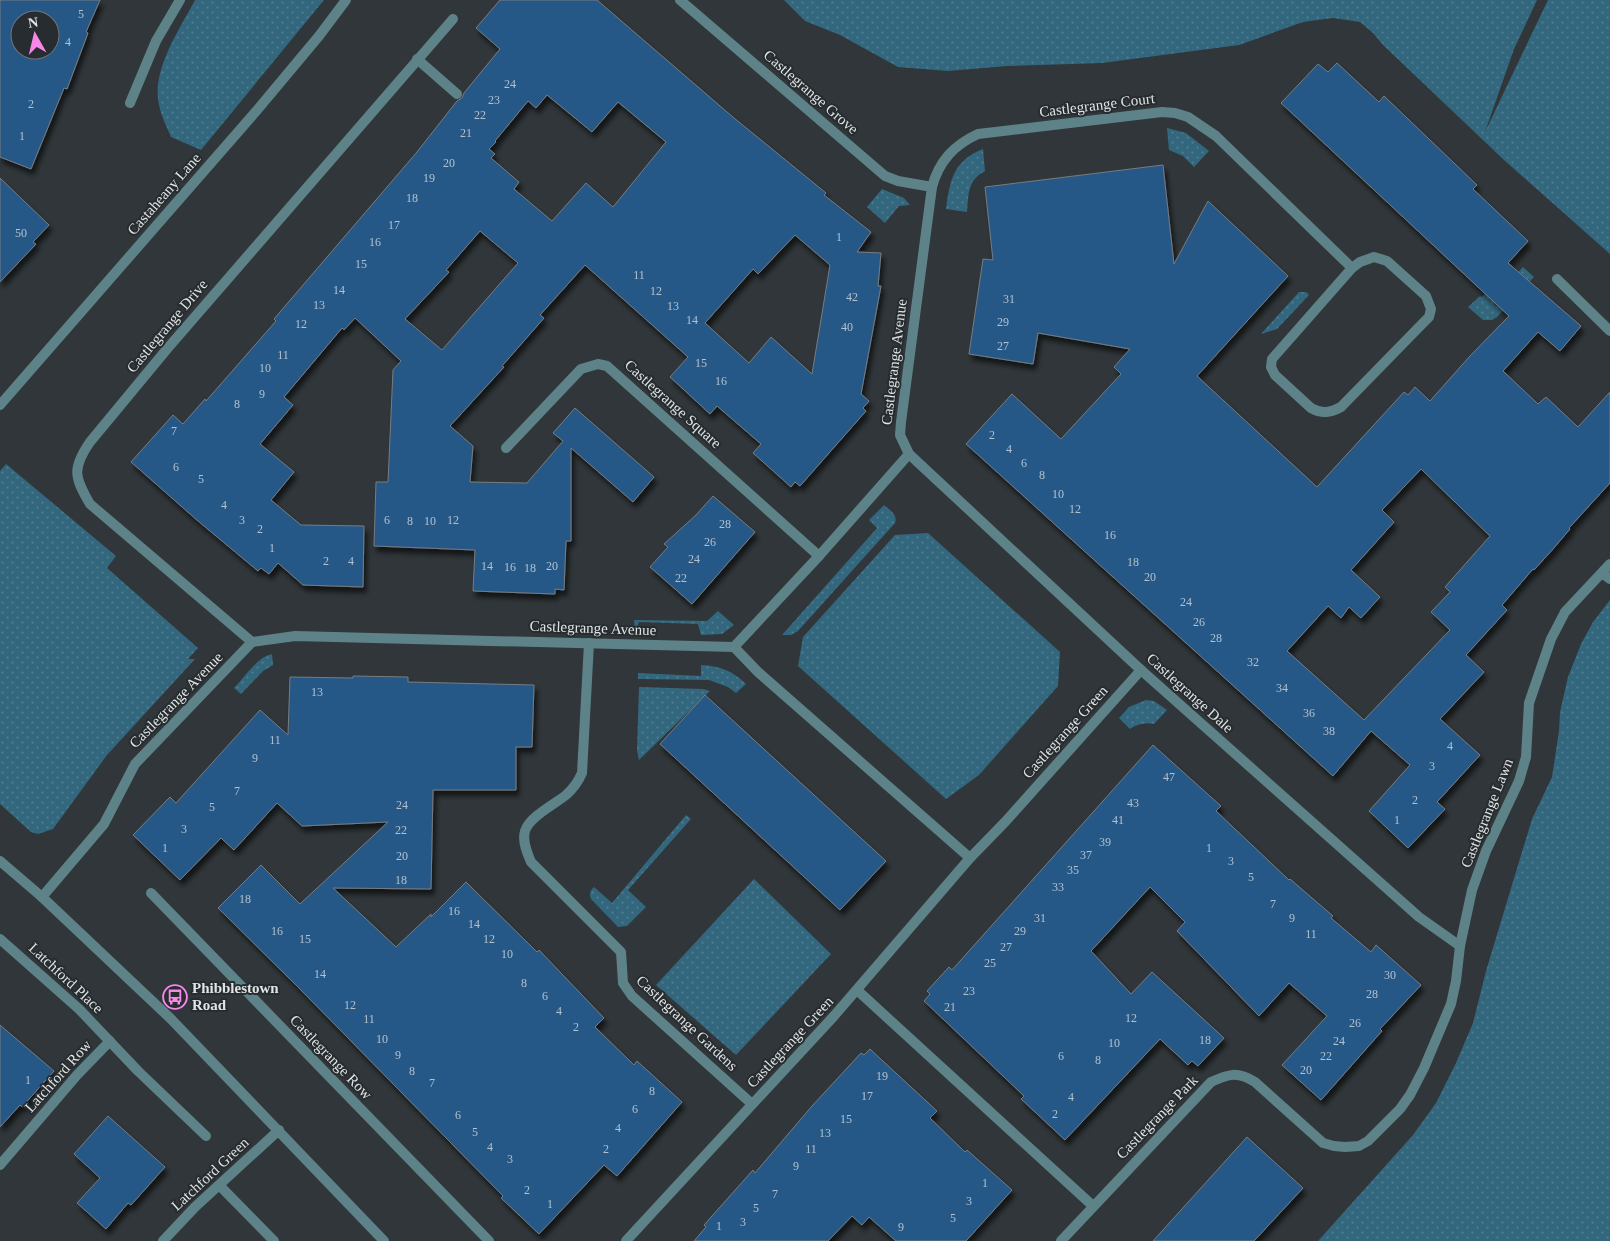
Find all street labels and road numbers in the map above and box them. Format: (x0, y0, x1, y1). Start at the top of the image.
street label: Castlegrange Grove (761, 47, 862, 137)
street label: Castlegrange Court (1038, 90, 1156, 120)
street label: Castaheany Lane (124, 150, 204, 238)
street label: Castlegrange Drive (124, 276, 211, 376)
street label: Castlegrange Avenue (878, 298, 910, 426)
street label: Castlegrange Square (622, 357, 725, 452)
street label: Castlegrange Avenue (529, 618, 657, 638)
street label: Castlegrange Avenue (126, 649, 226, 751)
street label: Castlegrange Dale (1144, 650, 1237, 736)
street label: Castlegrange Green (1019, 682, 1111, 781)
street label: Castlegrange Lawn (1458, 756, 1516, 870)
street label: Latchford Place (26, 940, 107, 1017)
street label: Castlegrange Gardens (633, 972, 741, 1074)
street label: Castlegrange Green (744, 993, 837, 1091)
street label: Castlegrange Row (287, 1012, 375, 1102)
street label: Latchford Row (22, 1037, 95, 1115)
street label: Castlegrange Park (1113, 1072, 1201, 1162)
street label: Latchford Green (168, 1134, 252, 1214)

